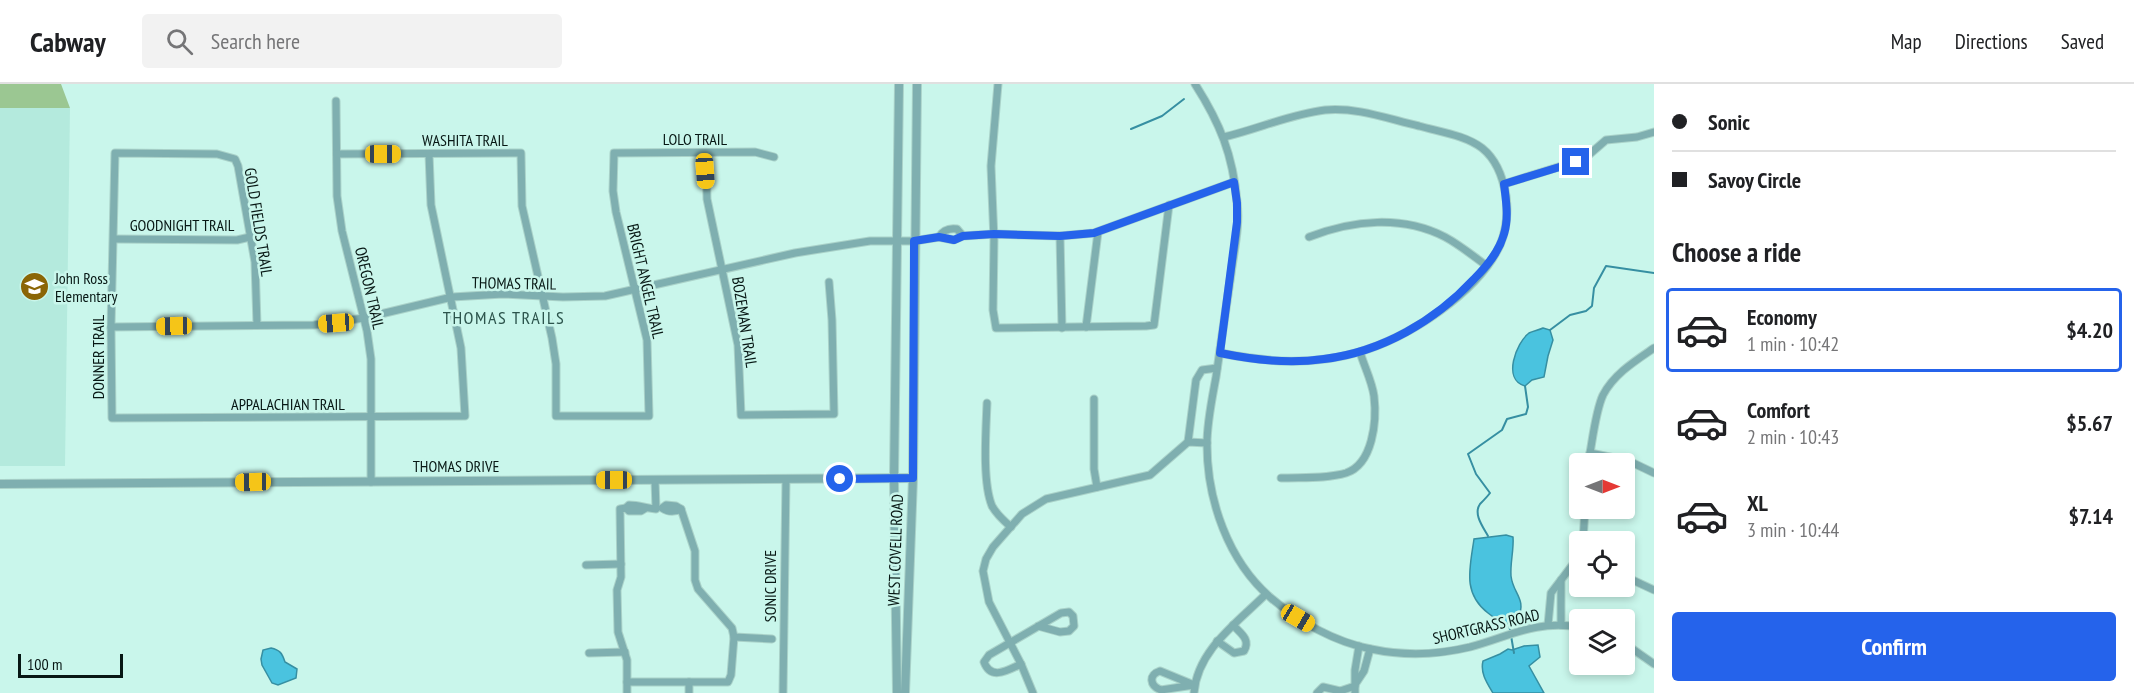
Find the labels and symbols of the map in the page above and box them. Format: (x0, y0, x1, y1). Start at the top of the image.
street label: LOLO TRAIL (663, 129, 728, 149)
street label: WASHITA TRAIL (422, 130, 508, 150)
car (365, 145, 401, 163)
route end (1562, 148, 1589, 175)
car (695, 152, 715, 190)
street label: GOLD FIELDS TRAIL (241, 166, 278, 278)
street label: GOODNIGHT TRAIL (130, 215, 235, 235)
street label: BRIGHT ANGEL TRAIL (623, 222, 669, 341)
street label: OREGON TRAIL (351, 245, 389, 332)
place label: John Ross Elementary (54, 268, 117, 306)
school or university icon: John Ross Elementary (18, 271, 50, 303)
street label: THOMAS TRAIL (472, 272, 557, 294)
street label: BOZEMAN TRAIL (728, 275, 762, 369)
district label: THOMAS TRAILS (443, 306, 565, 329)
car (317, 313, 355, 333)
street label: DONNER TRAIL (88, 314, 108, 399)
car (156, 317, 192, 335)
street label: APPALACHIAN TRAIL (231, 394, 345, 414)
north arrow (1569, 453, 1635, 519)
street label: THOMAS DRIVE (413, 456, 499, 476)
route start (826, 465, 853, 492)
car (596, 471, 632, 489)
car (235, 473, 271, 491)
street label: WEST COVELL ROAD (883, 494, 907, 606)
street label: SONIC DRIVE (760, 550, 780, 622)
car (1278, 601, 1318, 635)
street label: SHORTGRASS ROAD (1431, 604, 1541, 648)
scale bar (18, 651, 123, 678)

